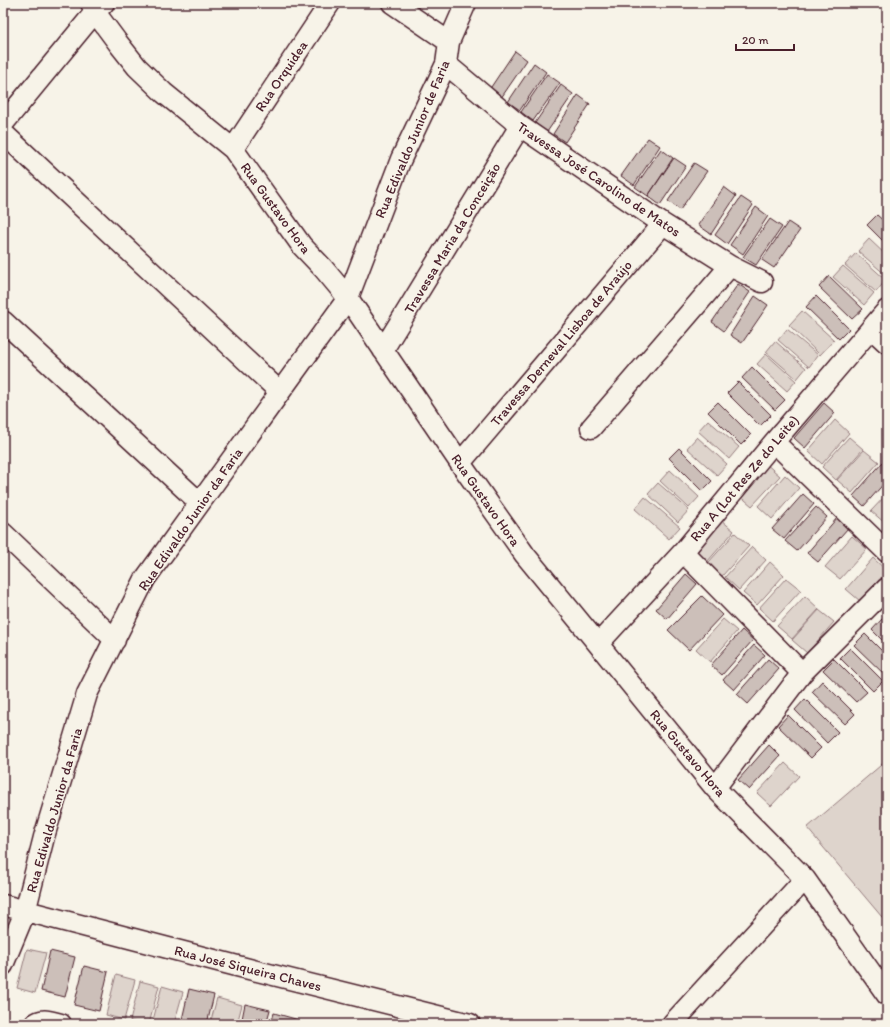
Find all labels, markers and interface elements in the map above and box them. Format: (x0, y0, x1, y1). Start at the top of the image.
scale bar (736, 26, 794, 52)
text: 20 m (742, 33, 769, 47)
street label: Rua Orquidea (251, 37, 312, 115)
street label: Rua Edivaldo Junior de Faria (371, 57, 454, 221)
street label: Travessa José Carolino de Matos (514, 118, 684, 241)
street label: Rua Gustavo Hora (237, 159, 315, 258)
street label: Travessa Maria da Conceição (401, 160, 504, 317)
street label: Travessa Derneval Lisboa de Araújo (487, 257, 636, 430)
street label: Rua A (Lot Res Ze do Leite) (687, 412, 802, 545)
street label: Rua Edivaldo Junior da Faria (134, 444, 247, 594)
street label: Rua Gustavo Hora (447, 451, 524, 550)
street label: Rua Gustavo Hora (646, 706, 730, 801)
street label: Rua Edivaldo Junior da Faria (23, 725, 86, 895)
street label: Rua José Siqueira Chaves (172, 942, 323, 995)

